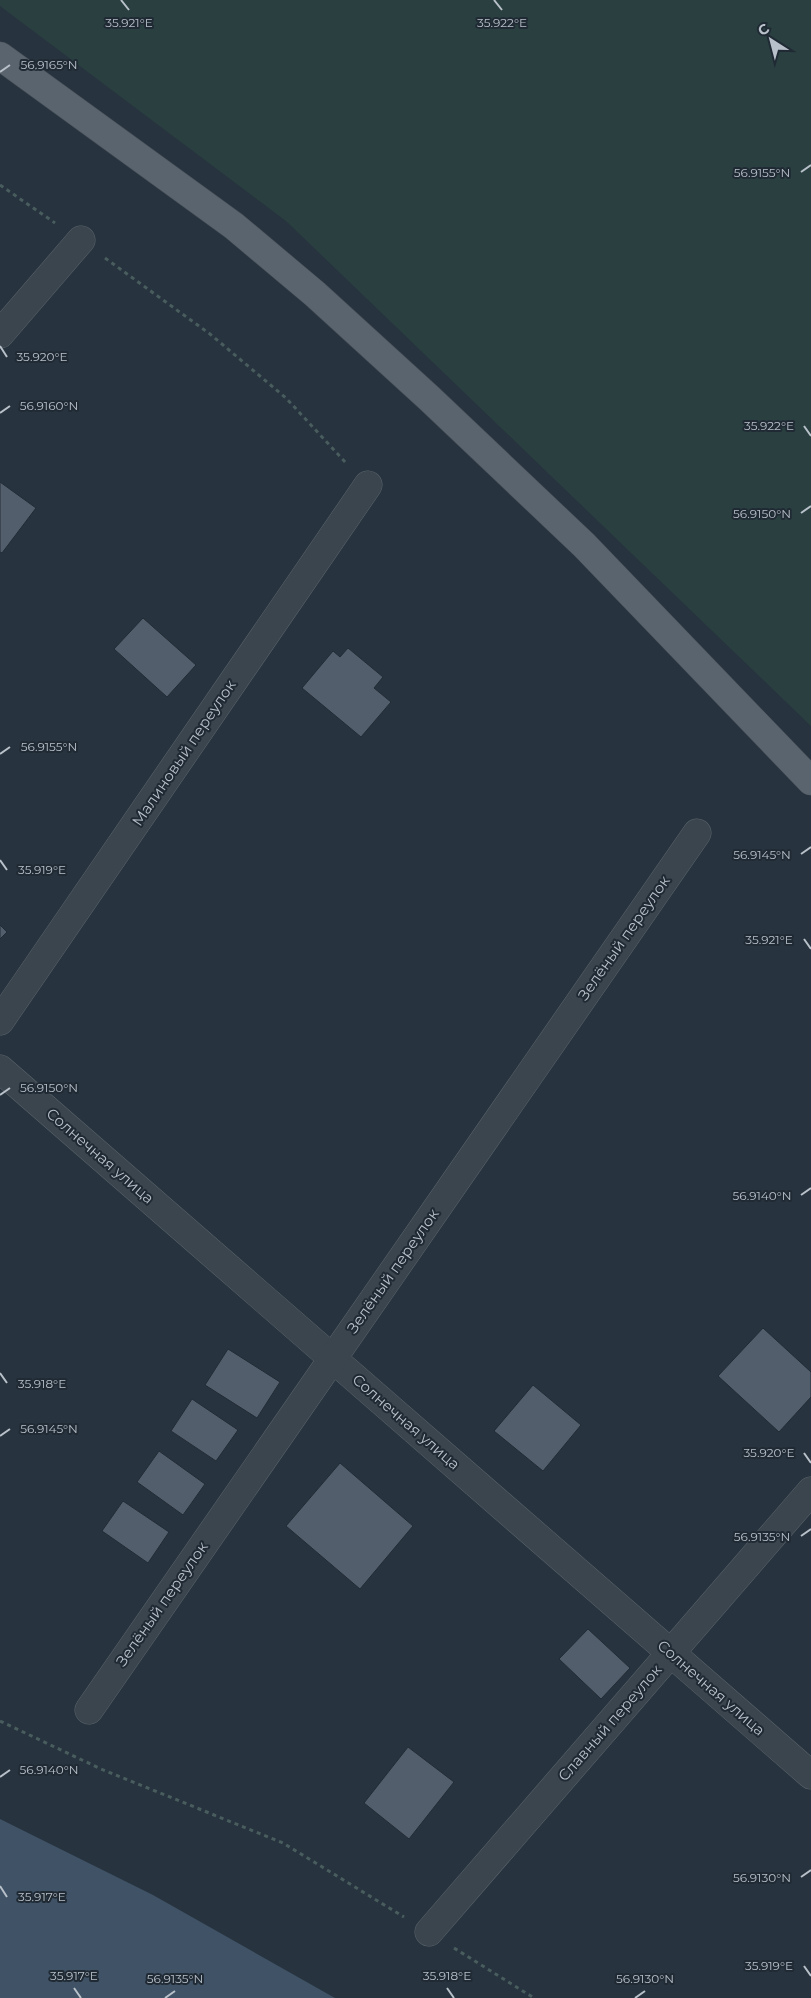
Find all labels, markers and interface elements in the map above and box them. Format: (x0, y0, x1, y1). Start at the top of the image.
text: 35.921°E (105, 15, 153, 30)
text: 35.922°E (477, 15, 527, 30)
north arrow (746, 15, 796, 65)
text: С (754, 19, 773, 40)
text: 56.9165°N (20, 57, 78, 72)
text: 56.9155°N (734, 165, 790, 180)
text: 35.920°E (16, 349, 68, 364)
text: 56.9160°N (20, 398, 78, 413)
text: 35.922°E (744, 418, 794, 433)
text: 56.9150°N (733, 506, 791, 521)
street label: Малиновый переулок (128, 676, 240, 829)
text: 56.9155°N (21, 739, 77, 754)
text: 56.9145°N (733, 847, 791, 862)
text: 35.919°E (18, 862, 66, 877)
street label: Зелёный переулок (573, 871, 674, 1004)
text: 35.921°E (745, 932, 793, 947)
text: 56.9150°N (20, 1080, 78, 1095)
street label: Солнечная улица (43, 1104, 158, 1208)
text: 56.9140°N (732, 1188, 792, 1203)
street label: Зелёный переулок (342, 1204, 443, 1337)
street label: Солнечная улица (349, 1370, 464, 1474)
text: 35.918°E (18, 1376, 66, 1391)
text: 56.9145°N (20, 1421, 78, 1436)
text: 35.920°E (743, 1445, 795, 1460)
text: 56.9135°N (734, 1529, 790, 1544)
street label: Зелёный переулок (111, 1537, 212, 1670)
street label: Солнечная улица (654, 1636, 769, 1740)
street label: Славный переулок (554, 1660, 666, 1785)
text: 56.9140°N (19, 1762, 79, 1777)
text: 56.9130°N (733, 1870, 791, 1885)
text: 35.917°E (18, 1889, 66, 1904)
text: 35.919°E (745, 1958, 793, 1973)
text: 35.917°E (50, 1968, 98, 1983)
text: 35.918°E (423, 1968, 471, 1983)
text: 56.9135°N (147, 1971, 203, 1986)
text: 56.9130°N (616, 1971, 674, 1986)

